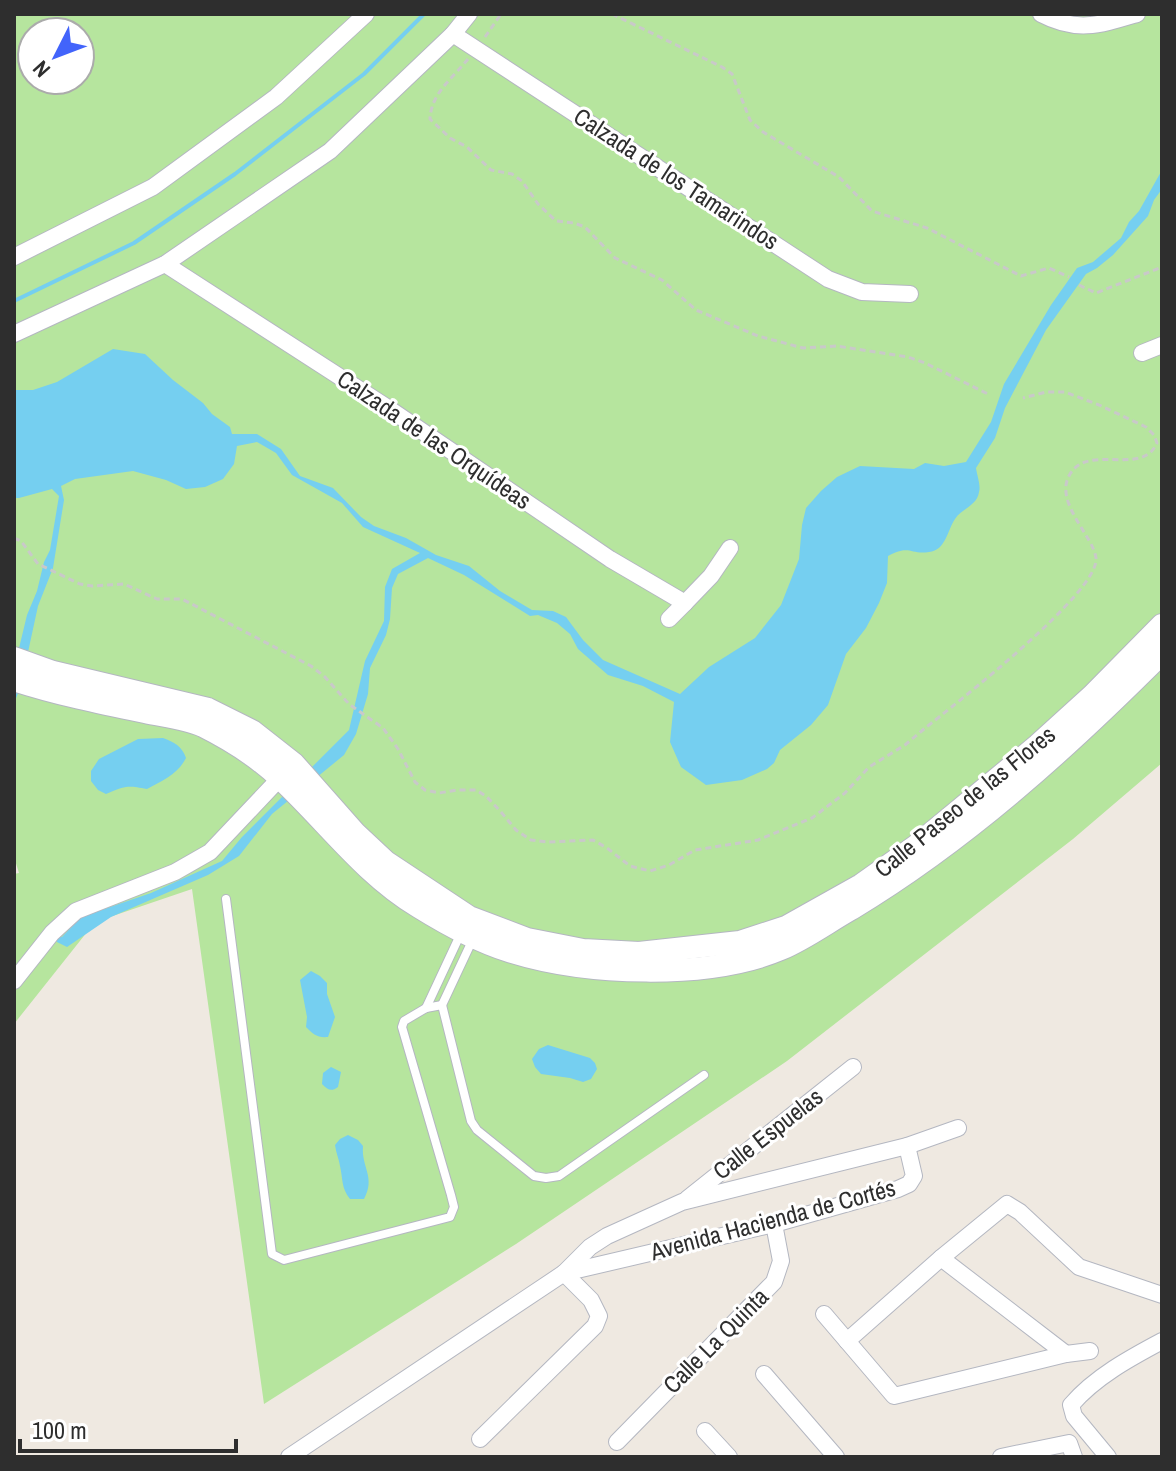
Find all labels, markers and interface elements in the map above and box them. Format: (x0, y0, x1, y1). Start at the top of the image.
north arrow (16, 16, 96, 96)
text: N (26, 55, 57, 84)
street label: Calzada de los Tamarindos (568, 100, 785, 257)
street label: Calzada de las Orquídeas (331, 362, 538, 516)
street label: Calle Paseo de las Flores (867, 718, 1062, 884)
street label: Calle Espuelas (706, 1080, 829, 1186)
street label: Avenida Hacienda de Cortés (646, 1171, 899, 1267)
street label: Calle La Quinta (656, 1281, 775, 1400)
scale bar (20, 1403, 236, 1453)
text: 100 m (32, 1414, 87, 1446)

